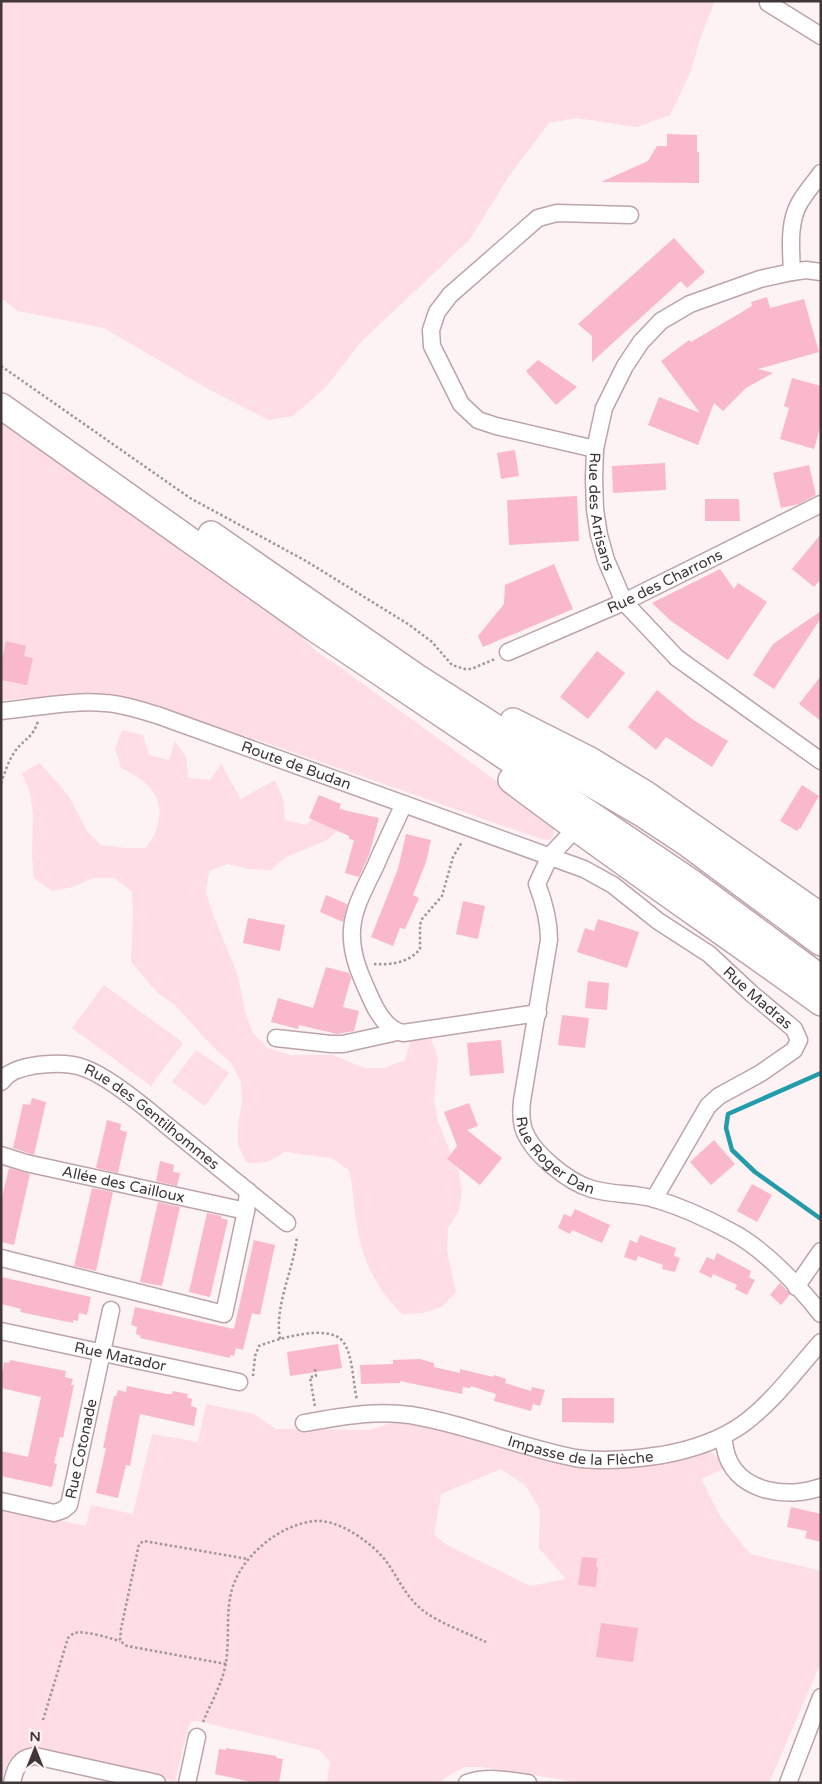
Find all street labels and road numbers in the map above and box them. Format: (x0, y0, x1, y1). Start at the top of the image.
street label: Rue des Artisans (585, 452, 619, 573)
street label: Rue des Charrons (604, 546, 725, 617)
street label: Route de Budan (239, 737, 354, 793)
street label: Rue Madras (719, 963, 796, 1033)
street label: Rue des Gentilhommes (81, 1060, 223, 1173)
street label: Rue Roger Dan (512, 1115, 597, 1198)
street label: Allée des Cailloux (61, 1162, 186, 1206)
street label: Rue Matador (73, 1338, 168, 1375)
street label: Rue Cotonade (62, 1397, 101, 1501)
street label: Impasse de la Flèche (506, 1432, 655, 1469)

